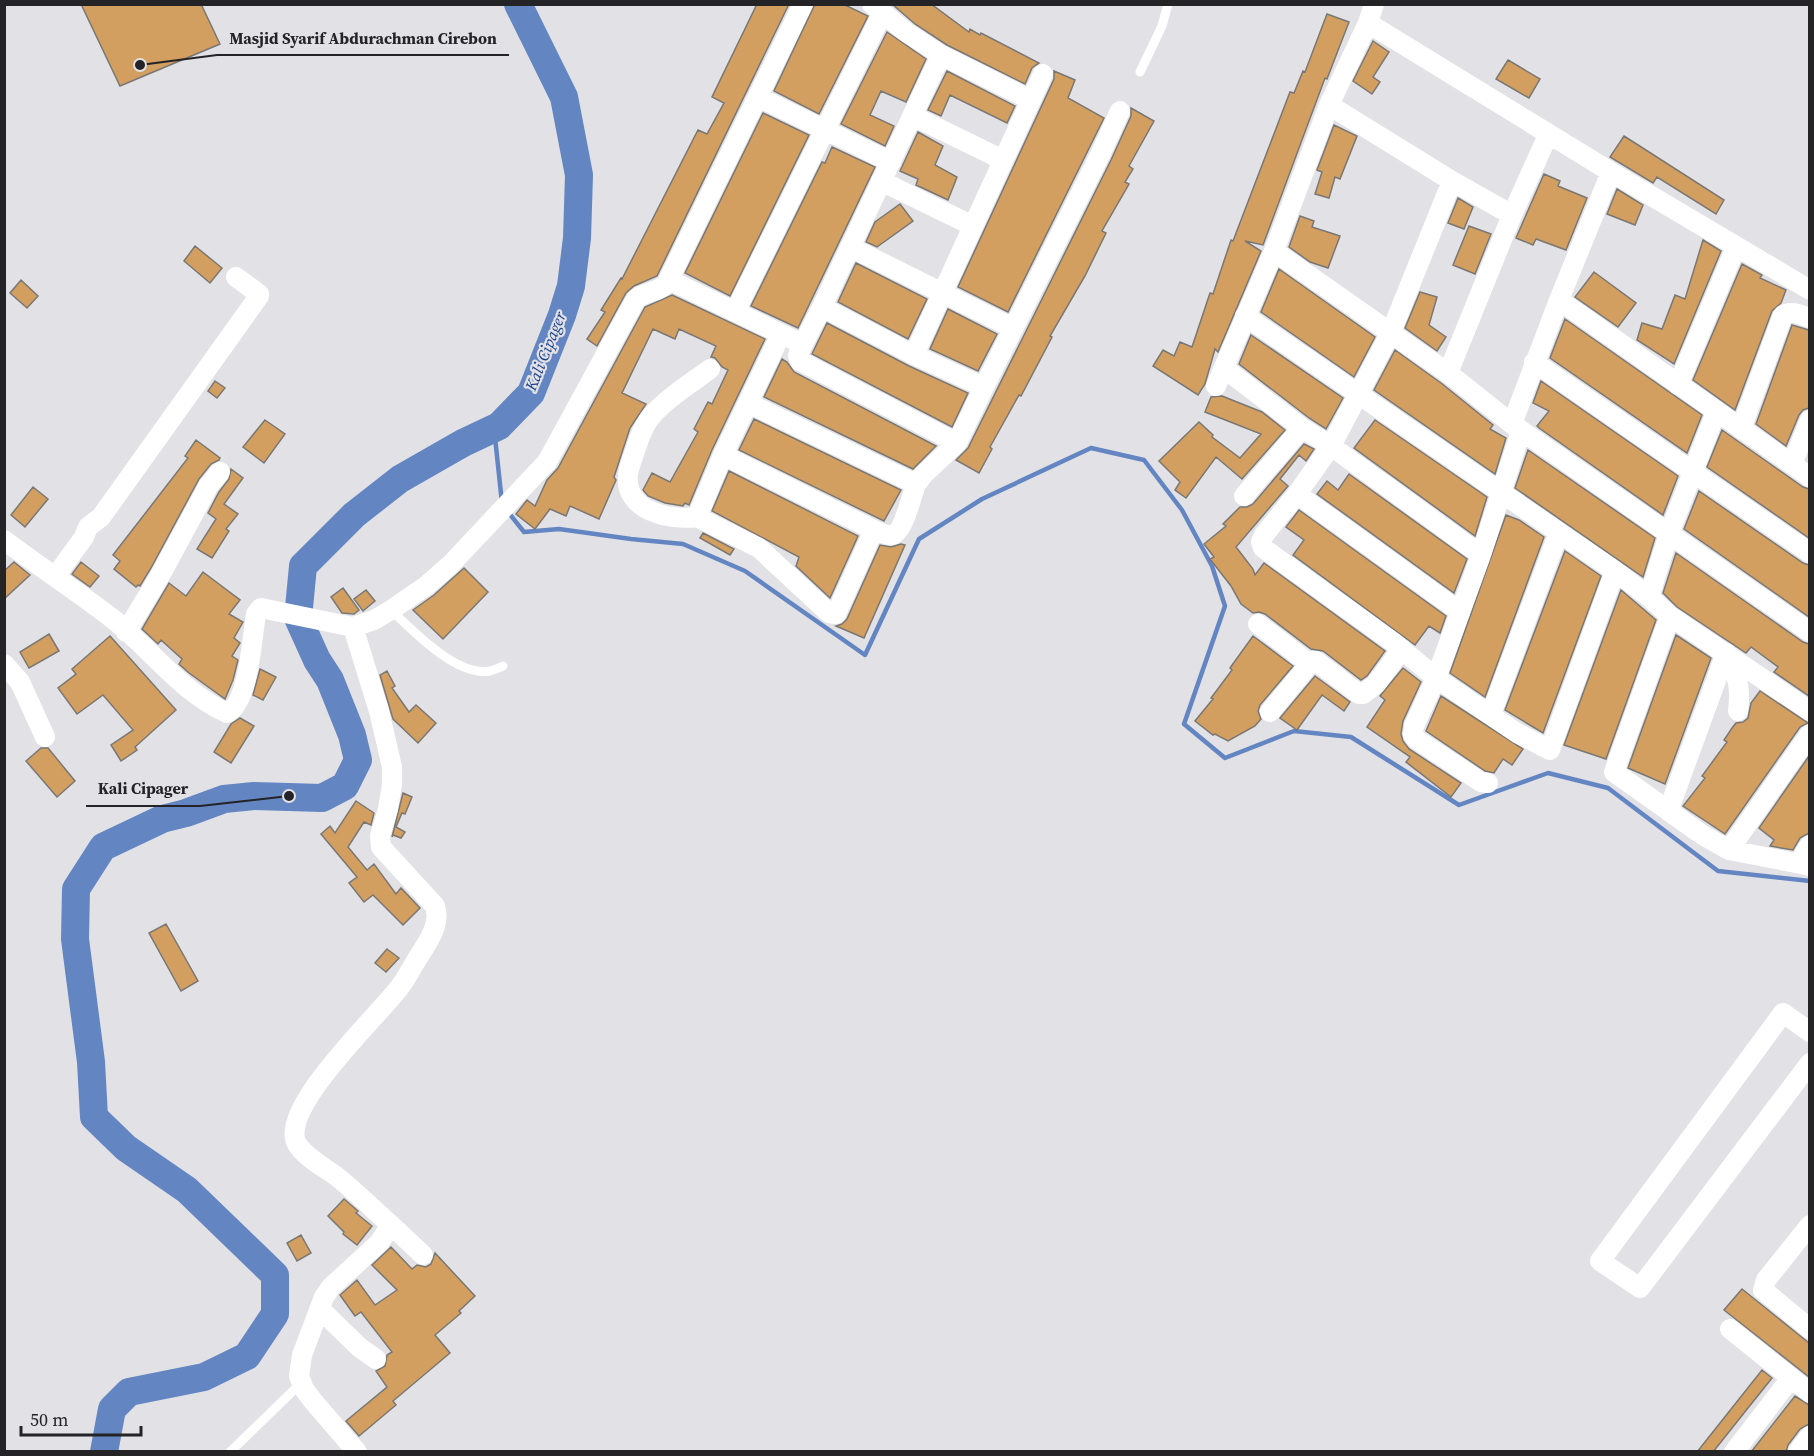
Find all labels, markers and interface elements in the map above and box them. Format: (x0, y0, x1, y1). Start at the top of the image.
callout: Masjid Syarif Abdurachman Cirebon (217, 21, 509, 55)
text: Masjid Syarif Abdurachman Cirebon (229, 27, 497, 49)
water label: Kali Cipager (519, 308, 571, 395)
callout: Kali Cipager (86, 772, 200, 806)
text: Kali Cipager (98, 777, 189, 799)
scale bar (21, 1399, 141, 1437)
text: 50 m (30, 1407, 68, 1432)

